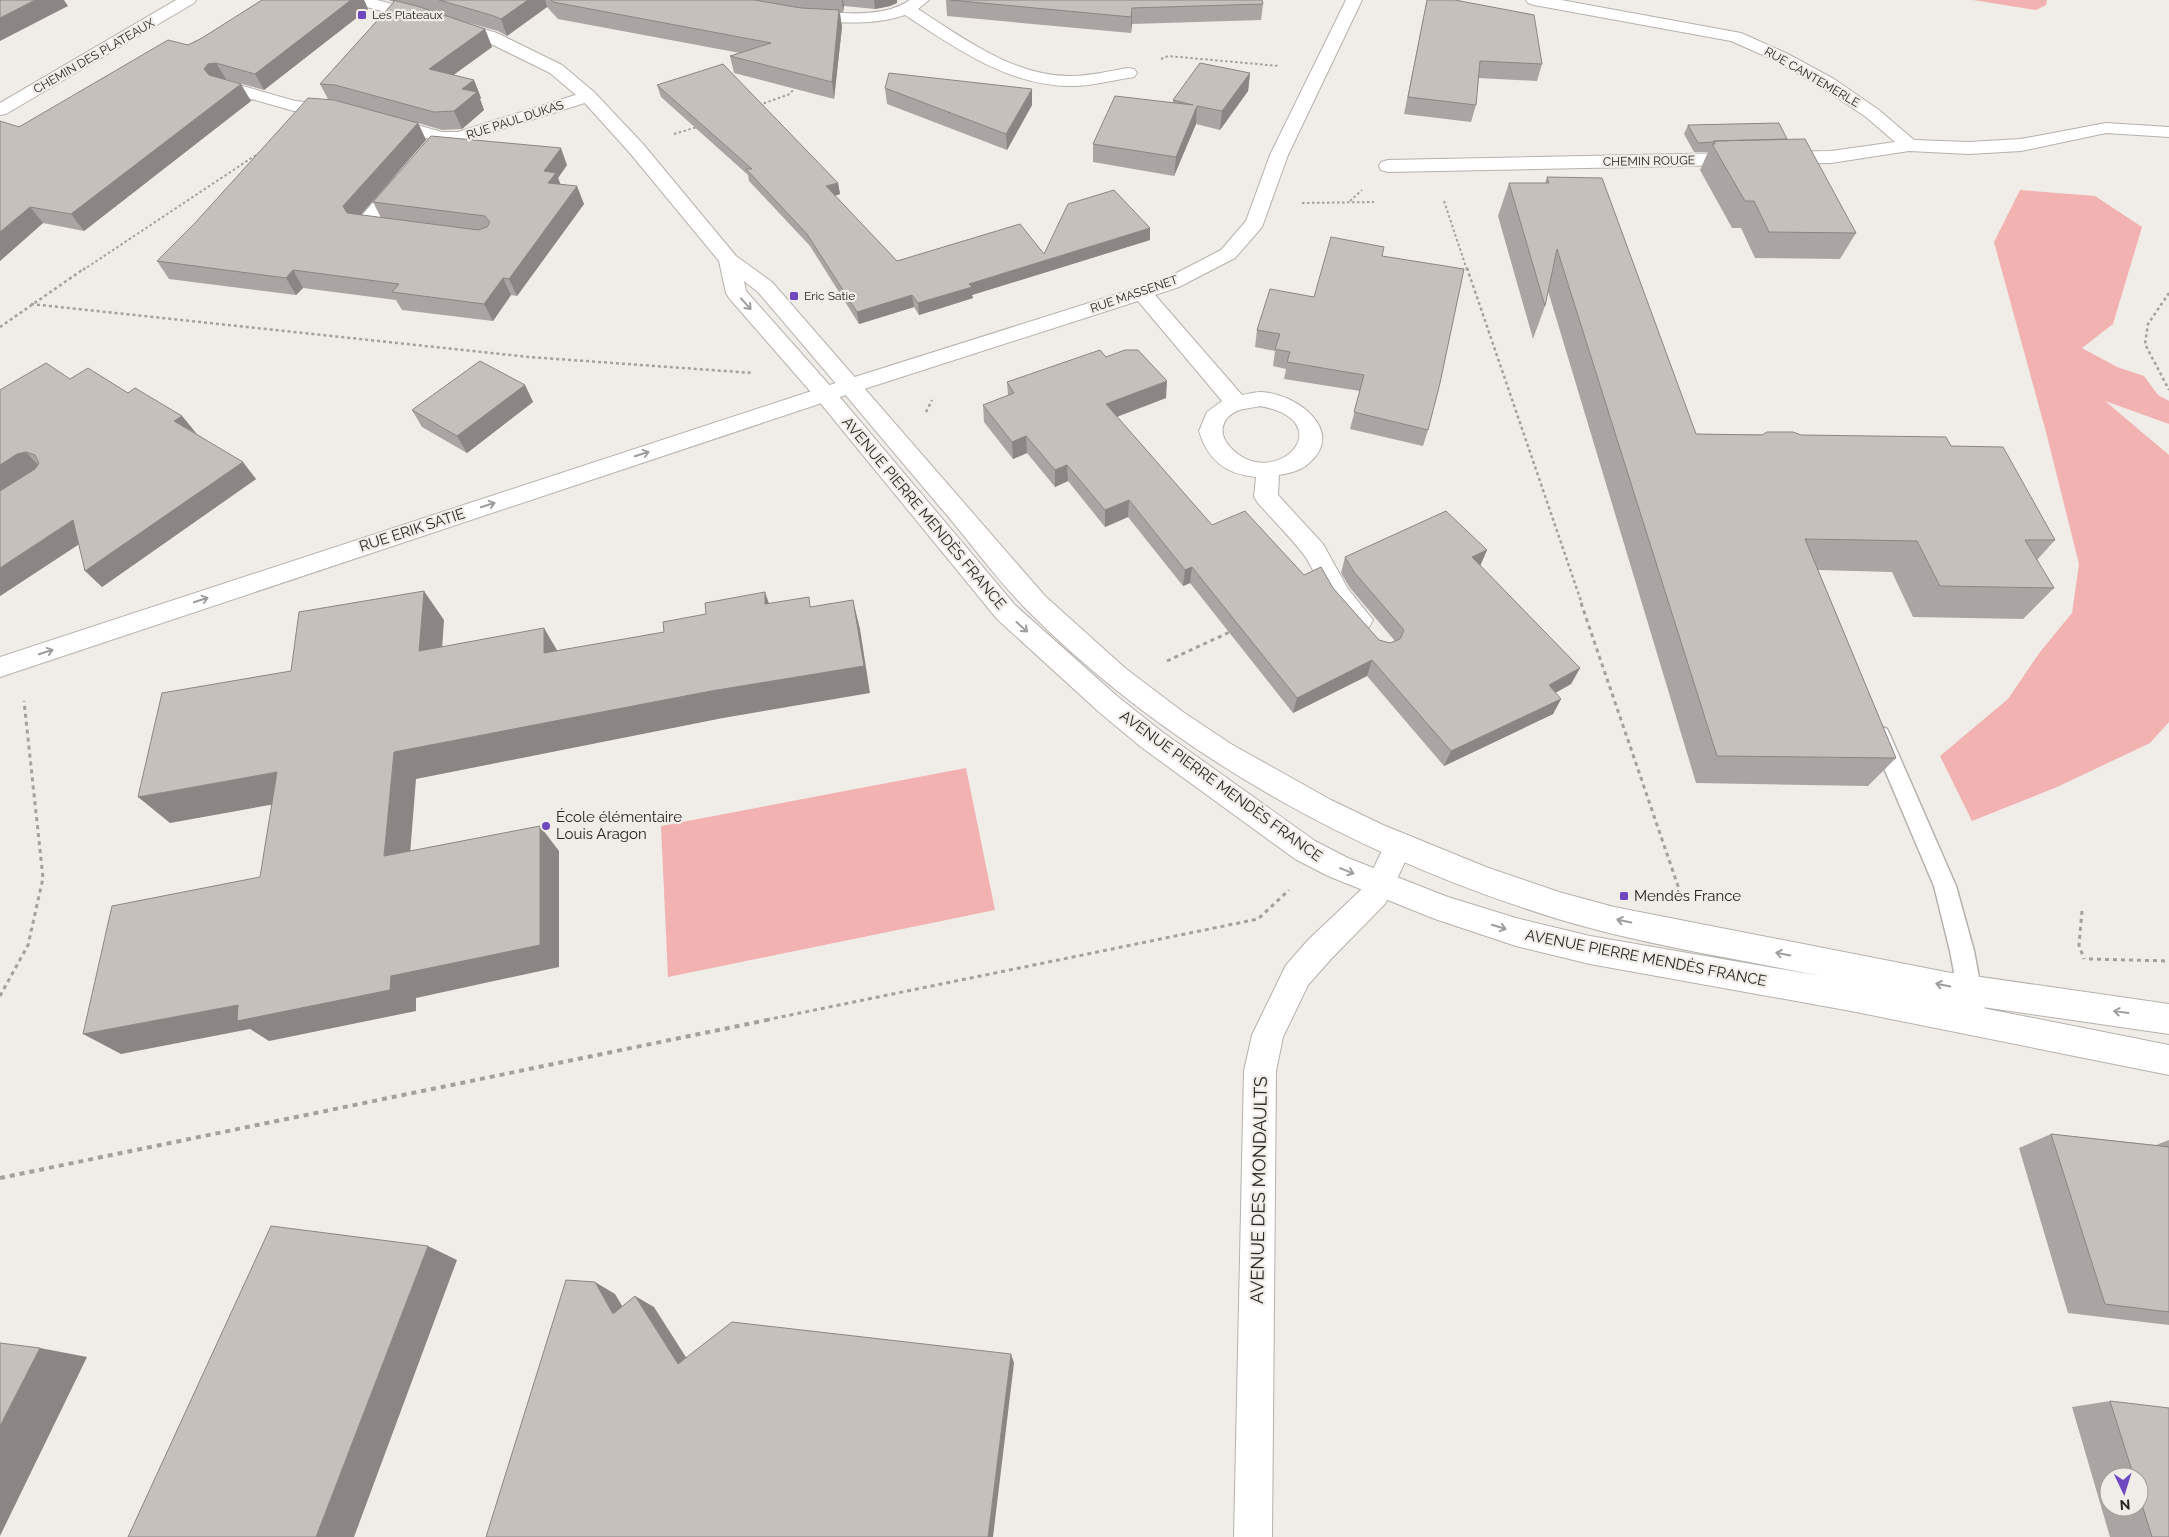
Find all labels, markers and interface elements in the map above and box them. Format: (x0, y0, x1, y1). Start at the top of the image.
place label: Les Plateaux (372, 8, 443, 22)
marker: Les Plateaux (356, 9, 368, 21)
street label: CHEMIN DES PLATEAUX (31, 15, 157, 96)
street label: RUE CANTEMERLE (1762, 44, 1862, 110)
street label: RUE PAUL DUKAS (465, 98, 565, 142)
street label: CHEMIN ROUGE (1603, 153, 1695, 169)
street label: RUE MASSENET (1088, 272, 1180, 316)
place label: Eric Satie (804, 289, 855, 303)
marker: Eric Satie (788, 290, 800, 302)
one-way arrow (740, 298, 752, 311)
street label: AVENUE PIERRE MENDÈS FRANCE (838, 413, 1010, 613)
one-way arrow (634, 449, 649, 458)
one-way arrow (479, 500, 495, 510)
street label: RUE ERIK SATIE (357, 504, 467, 556)
one-way arrow (192, 595, 208, 605)
one-way arrow (1016, 621, 1029, 633)
one-way arrow (38, 646, 54, 656)
street label: AVENUE PIERRE MENDÈS FRANCE (1116, 707, 1326, 865)
place label: École élémentaire Louis Aragon (556, 808, 682, 843)
marker: École élémentaire Louis Aragon (540, 820, 552, 832)
one-way arrow (1339, 867, 1354, 876)
place label: Mendès France (1634, 887, 1741, 905)
marker: Mendès France (1618, 890, 1630, 902)
one-way arrow (1617, 916, 1633, 925)
one-way arrow (1491, 923, 1507, 933)
street label: AVENUE PIERRE MENDÈS FRANCE (1524, 926, 1768, 990)
one-way arrow (1776, 949, 1792, 959)
one-way arrow (1935, 980, 1951, 990)
one-way arrow (2113, 1007, 2129, 1017)
street label: AVENUE DES MONDAULTS (1246, 1076, 1271, 1304)
north arrow (2099, 1467, 2149, 1517)
text: N (2119, 1497, 2131, 1513)

